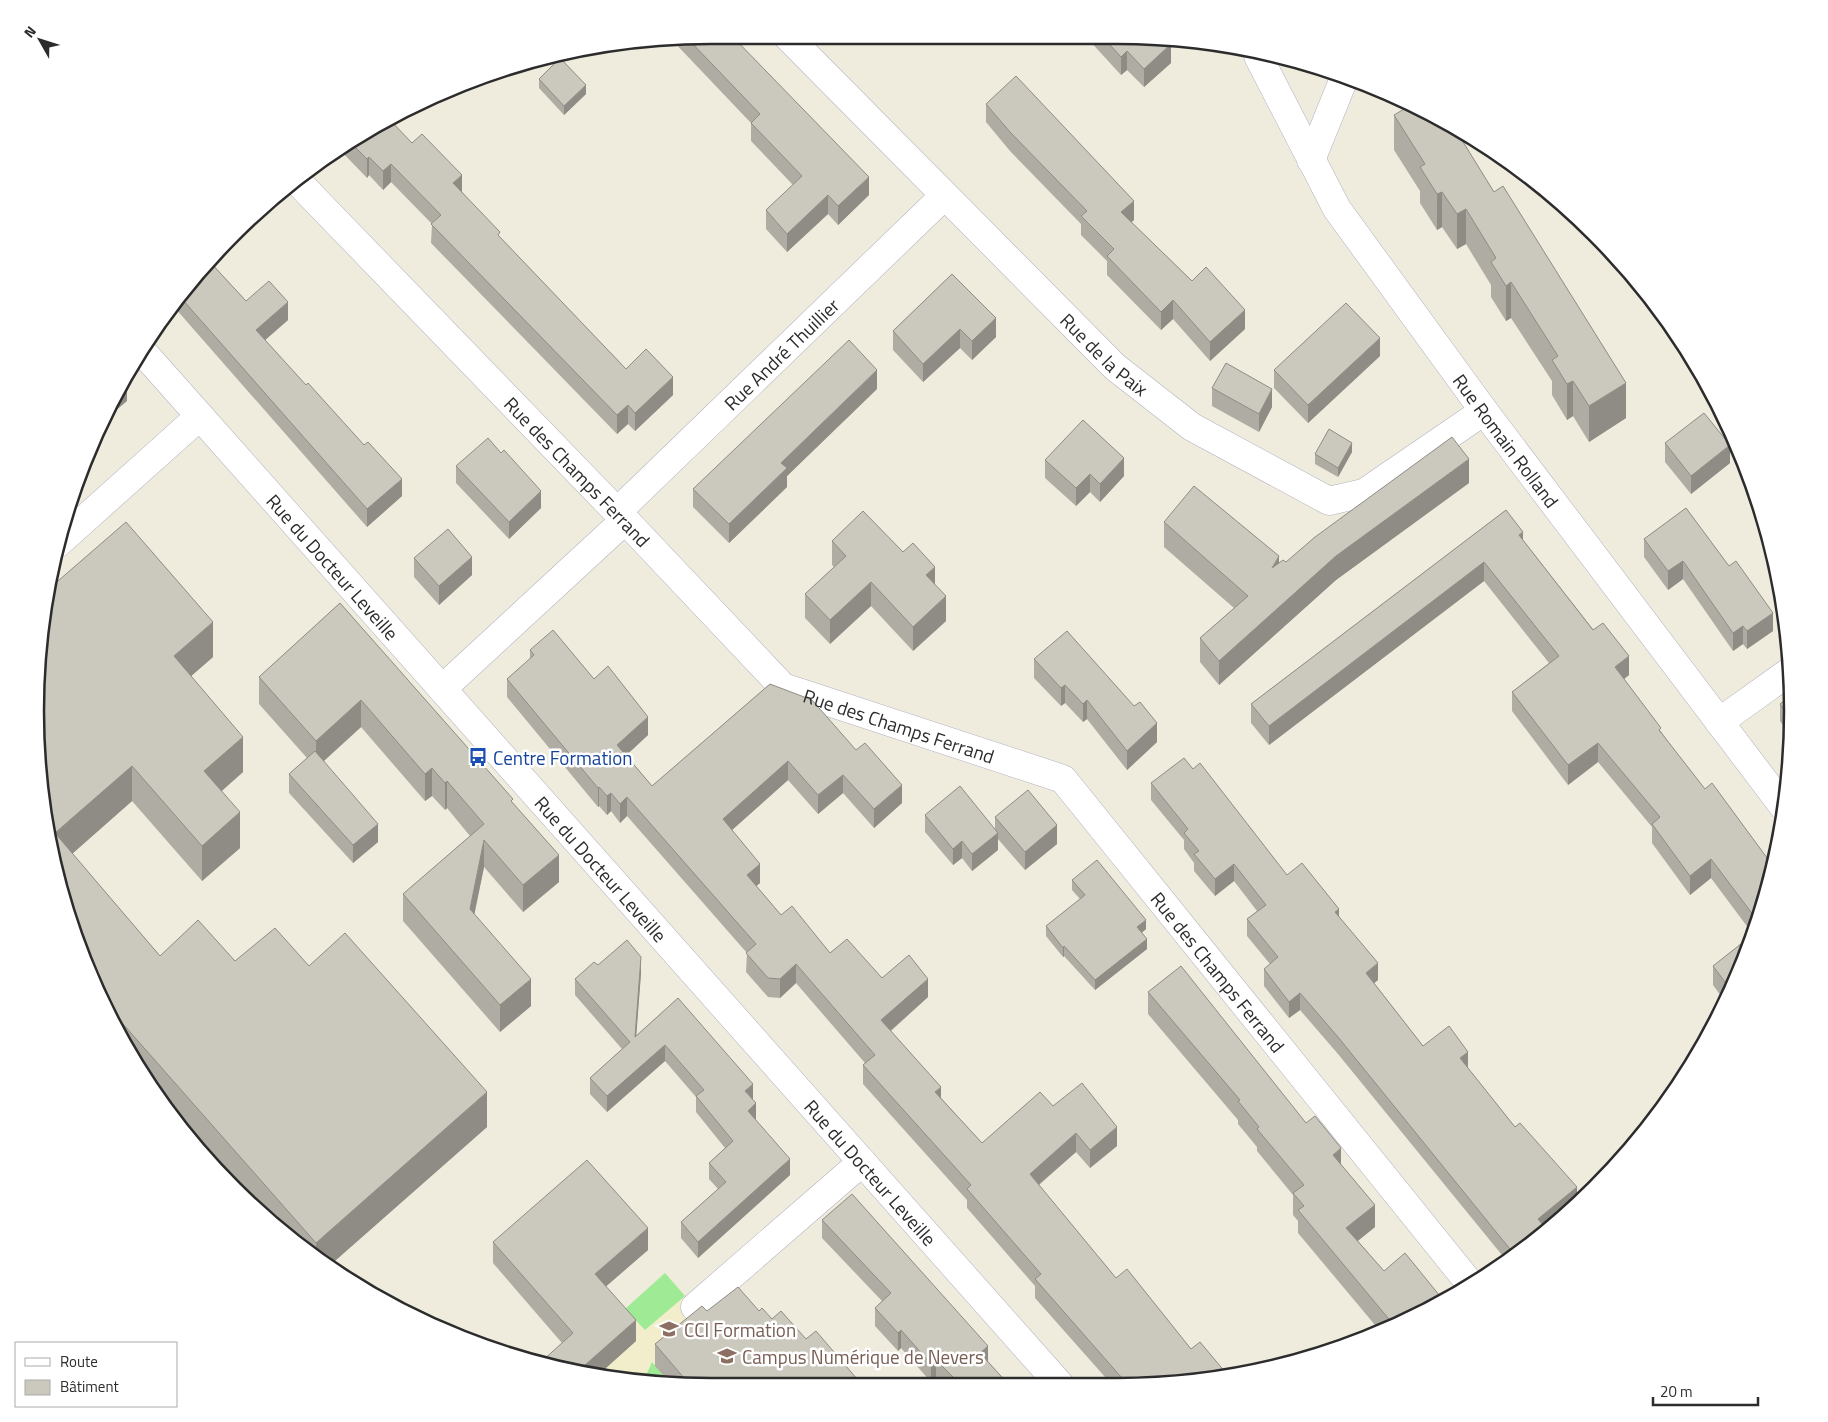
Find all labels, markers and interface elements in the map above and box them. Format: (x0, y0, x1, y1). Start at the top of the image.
north arrow (15, 15, 65, 65)
text: N (18, 21, 41, 42)
street label: Rue André Thuillier (717, 290, 846, 416)
street label: Rue de la Paix (1054, 306, 1155, 403)
street label: Rue Romain Rolland (1447, 367, 1567, 514)
street label: Rue des Champs Ferrand (498, 389, 657, 553)
street label: Rue du Docteur Leveille (260, 487, 406, 646)
street label: Rue des Champs Ferrand (800, 680, 998, 770)
place label: Centre Formation (493, 743, 632, 772)
bus stop icon: Centre Formation (467, 746, 489, 768)
street label: Rue du Docteur Leveille (528, 789, 674, 948)
street label: Rue des Champs Ferrand (1144, 885, 1292, 1058)
street label: Rue du Docteur Leveille (798, 1092, 944, 1252)
place label: CCI Formation (684, 1315, 796, 1344)
school or university icon: CCI Formation (658, 1318, 680, 1340)
legend (15, 1342, 178, 1407)
place label: Campus Numérique de Nevers (742, 1342, 984, 1371)
school or university icon: Campus Numérique de Nevers (716, 1345, 738, 1367)
text: Route (60, 1350, 98, 1373)
scale bar (1653, 1374, 1758, 1406)
text: Bâtiment (60, 1375, 119, 1398)
text: 20 m (1660, 1380, 1693, 1403)

